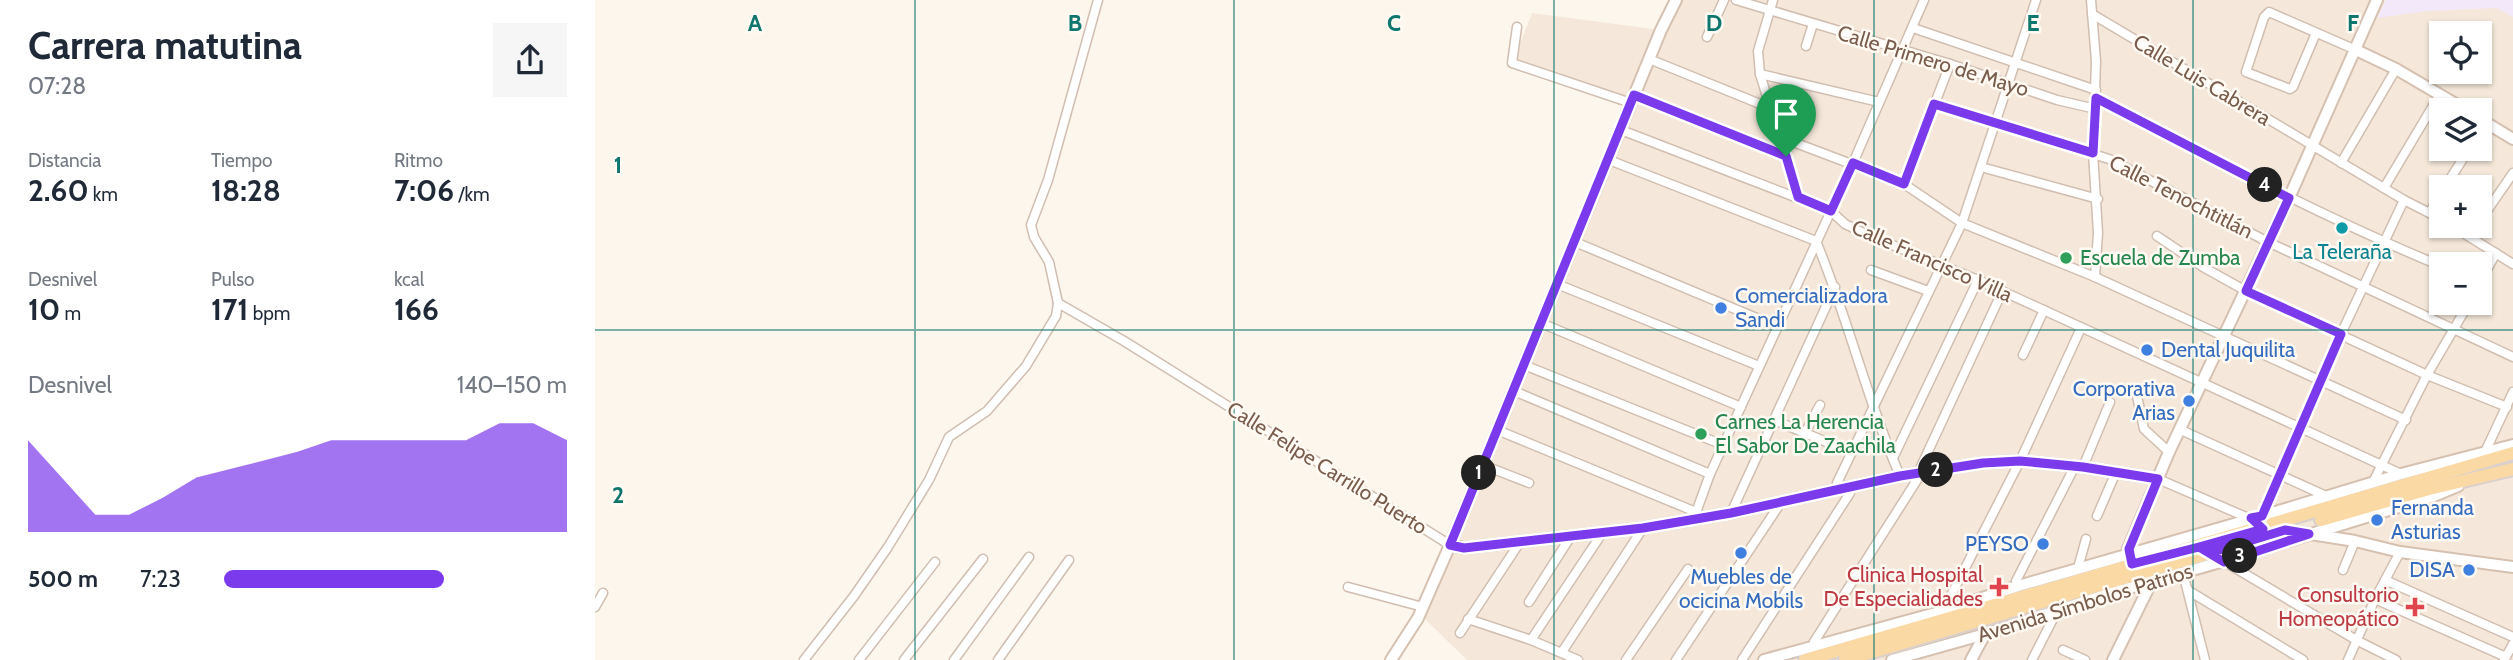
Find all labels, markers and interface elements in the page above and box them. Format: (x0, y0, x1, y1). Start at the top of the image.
text: A (748, 9, 763, 37)
text: B (1068, 9, 1082, 37)
text: C (1387, 9, 1401, 37)
text: D (1706, 9, 1722, 37)
text: E (2026, 9, 2040, 37)
text: F (2347, 9, 2359, 37)
street label: Calle Primero de Mayo (1834, 20, 2032, 102)
map controls (2429, 21, 2492, 315)
button: locate (2429, 21, 2492, 84)
text: Carrera matutina (28, 22, 302, 69)
button: share (493, 23, 567, 97)
street label: Calle Luis Cabrera (2129, 29, 2276, 130)
text: 07:28 (28, 72, 86, 100)
pin (1756, 84, 1816, 156)
icon: arrive (1767, 95, 1805, 133)
button: layers (2429, 98, 2492, 161)
text: Distancia (28, 149, 102, 172)
text: Tiempo (211, 149, 272, 172)
text: Ritmo (394, 149, 443, 172)
street label: Calle Tenochtitlán (2105, 150, 2257, 244)
text: 1 (614, 151, 622, 179)
pin: 4 (2247, 168, 2283, 202)
text: 2.60 (28, 172, 89, 209)
text: 18:28 (211, 172, 281, 209)
text: 7:06 (394, 172, 454, 209)
text: 4 (2259, 173, 2270, 196)
button: + (2429, 175, 2492, 238)
text: km (89, 183, 118, 206)
text: /km (454, 183, 490, 206)
street label: Calle Francisco Villa (1848, 214, 2016, 307)
marker: La Teleraña (2334, 220, 2350, 236)
place label: La Teleraña (2292, 239, 2392, 264)
place label: Escuela de Zumba (2080, 245, 2240, 270)
marker: Escuela de Zumba (2058, 250, 2074, 266)
button: − (2429, 252, 2492, 315)
text: Desnivel (28, 268, 97, 291)
text: Pulso (211, 268, 255, 291)
text: kcal (394, 268, 424, 291)
place label: Comercializadora Sandi (1735, 283, 1888, 332)
text: 10 (28, 291, 60, 328)
text: 171 (211, 291, 248, 328)
text: 166 (394, 291, 439, 328)
marker: Comercializadora Sandi (1713, 300, 1729, 316)
text: m (60, 302, 81, 325)
text: bpm (248, 302, 291, 325)
place label: Dental Juquilita (2161, 337, 2295, 362)
marker: Dental Juquilita (2139, 342, 2155, 358)
text: Desnivel (28, 371, 112, 399)
text: 140–150 m (457, 371, 567, 399)
place label: Corporativa Arias (2073, 376, 2175, 425)
marker: Corporativa Arias (2181, 393, 2197, 409)
street label: Calle Felipe Carrillo Puerto (1223, 396, 1432, 539)
place label: Carnes La Herencia El Sabor De Zaachila (1715, 409, 1896, 458)
marker: Carnes La Herencia El Sabor De Zaachila (1693, 426, 1709, 442)
pin: 2 (1919, 452, 1953, 488)
pin: 1 (1461, 456, 1497, 490)
text: 2 (1930, 458, 1941, 481)
text: 1 (1475, 461, 1482, 484)
text: 2 (612, 481, 624, 509)
place label: Fernanda Asturias (2391, 495, 2474, 544)
marker: Fernanda Asturias (2369, 512, 2385, 528)
place label: PEYSO (1965, 531, 2029, 556)
marker: PEYSO (2035, 536, 2051, 552)
pin: 3 (2223, 538, 2257, 574)
text: 3 (2234, 544, 2245, 567)
marker: Muebles de ocicina Mobils (1733, 545, 1749, 561)
place label: DISA (2409, 557, 2455, 582)
street label: Avenida Símbolos Patrios (1974, 558, 2196, 647)
place label: Clinica Hospital De Especialidades (1823, 562, 1983, 611)
marker: DISA (2461, 562, 2477, 578)
place label: Muebles de ocicina Mobils (1679, 564, 1803, 613)
text: 500 m (28, 565, 98, 593)
text: 7:23 (140, 565, 181, 593)
marker: Clinica Hospital De Especialidades (1989, 577, 2009, 597)
place label: Consultorio Homeopático (2278, 582, 2399, 631)
marker: Consultorio Homeopático (2405, 597, 2425, 617)

